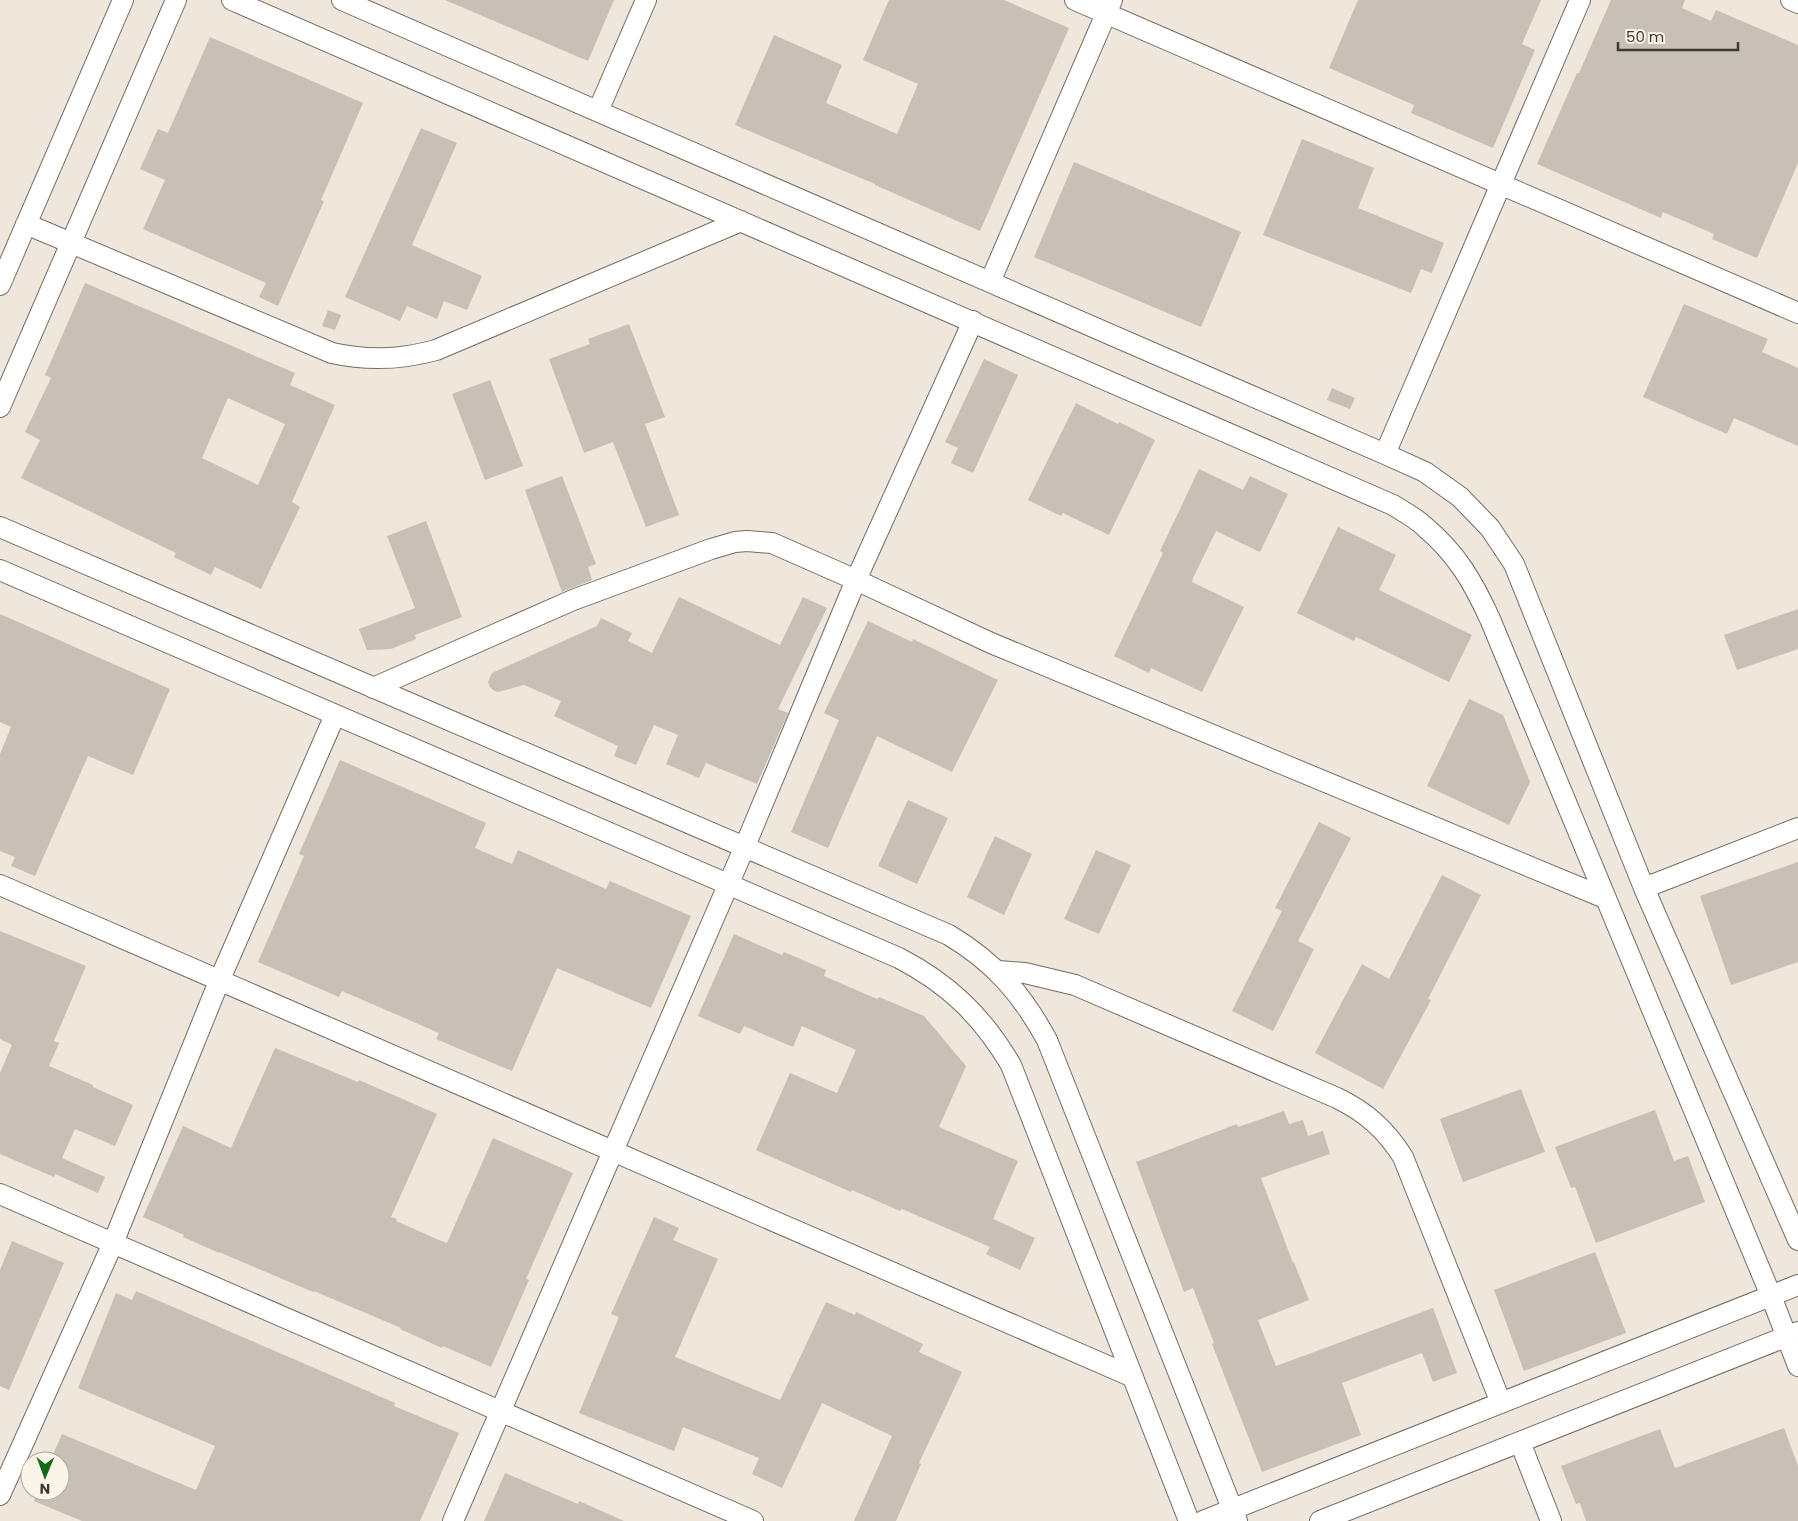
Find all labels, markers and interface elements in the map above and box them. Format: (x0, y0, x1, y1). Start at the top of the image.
scale bar (1618, 20, 1738, 52)
text: 50 m (1626, 26, 1664, 47)
north arrow (20, 1451, 70, 1501)
text: N (39, 1479, 50, 1499)

